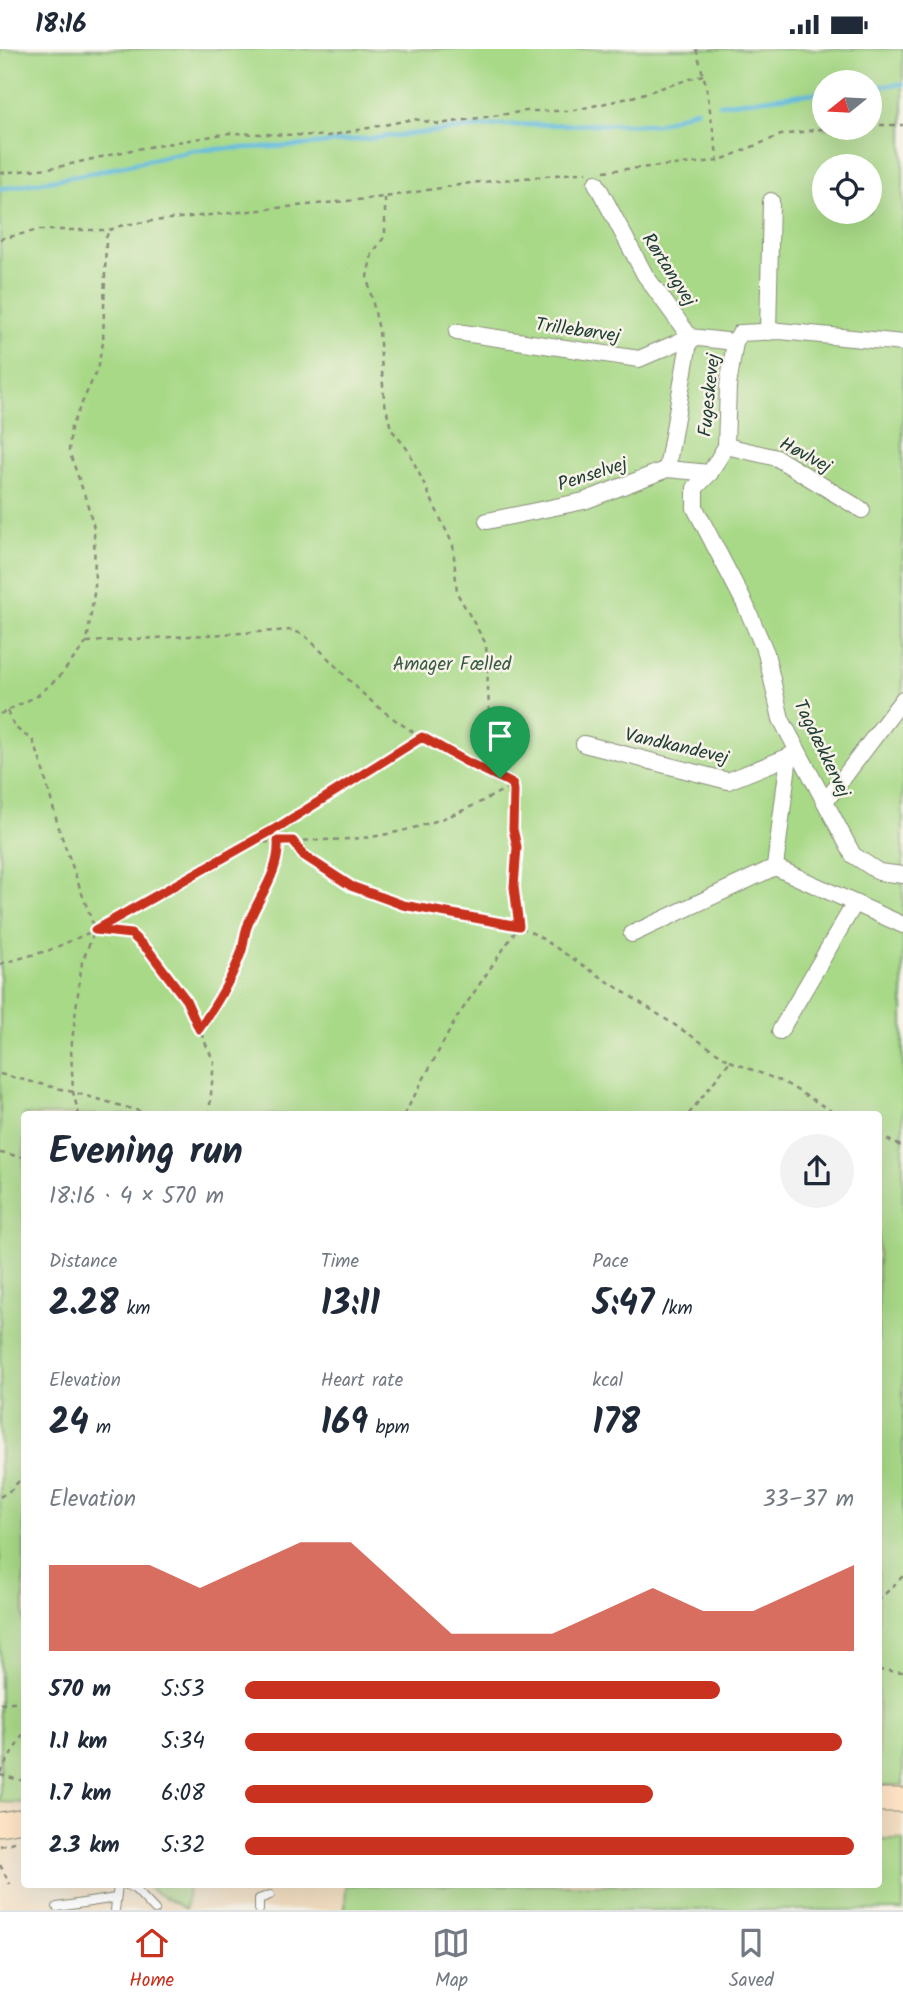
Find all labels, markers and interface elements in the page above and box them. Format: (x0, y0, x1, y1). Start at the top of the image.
text: 18:16 (35, 4, 87, 46)
north arrow (812, 70, 882, 140)
map controls (812, 70, 882, 224)
button: locate (812, 154, 882, 224)
street label: Rørtangvej (633, 227, 704, 314)
street label: Trillebørvej (533, 310, 623, 352)
street label: Fugeskevej (691, 351, 729, 438)
street label: Høvlvej (774, 429, 838, 483)
street label: Penselvej (554, 449, 632, 500)
park label: Amager Fælled (393, 650, 512, 680)
street label: Tagdækkervej (785, 695, 858, 804)
pin (470, 706, 530, 778)
icon: arrive (481, 717, 519, 755)
street label: Vandkandevej (622, 720, 733, 774)
text: Evening run (49, 1123, 243, 1183)
button: share (780, 1134, 854, 1208)
text: 18:16 · 4 × 570 m (49, 1179, 224, 1215)
text: Distance (49, 1247, 117, 1277)
text: Time (321, 1247, 359, 1277)
text: Pace (592, 1247, 629, 1277)
text: 2.28 (49, 1277, 119, 1333)
text: 13:11 (321, 1277, 380, 1333)
text: 5:47 (592, 1277, 654, 1333)
text: km (119, 1294, 150, 1324)
text: /km (654, 1294, 693, 1324)
text: Elevation (49, 1366, 121, 1396)
text: Heart rate (321, 1366, 403, 1396)
text: kcal (592, 1366, 623, 1396)
text: 24 (49, 1396, 88, 1452)
text: 169 (321, 1396, 368, 1452)
text: 178 (592, 1396, 640, 1452)
text: m (88, 1413, 111, 1443)
text: bpm (368, 1413, 410, 1443)
text: Elevation (49, 1482, 136, 1518)
text: 33–37 m (762, 1482, 854, 1518)
text: 570 m (49, 1672, 111, 1708)
text: 5:53 (161, 1672, 205, 1708)
text: 1.1 km (49, 1724, 107, 1760)
text: 5:34 (161, 1724, 205, 1760)
text: 1.7 km (49, 1776, 111, 1812)
text: 6:08 (161, 1776, 205, 1812)
text: 2.3 km (49, 1828, 119, 1864)
text: 5:32 (161, 1828, 206, 1864)
tab: Home (129, 1924, 174, 1996)
tab: Map (432, 1924, 470, 1996)
tab: Saved (729, 1924, 774, 1996)

